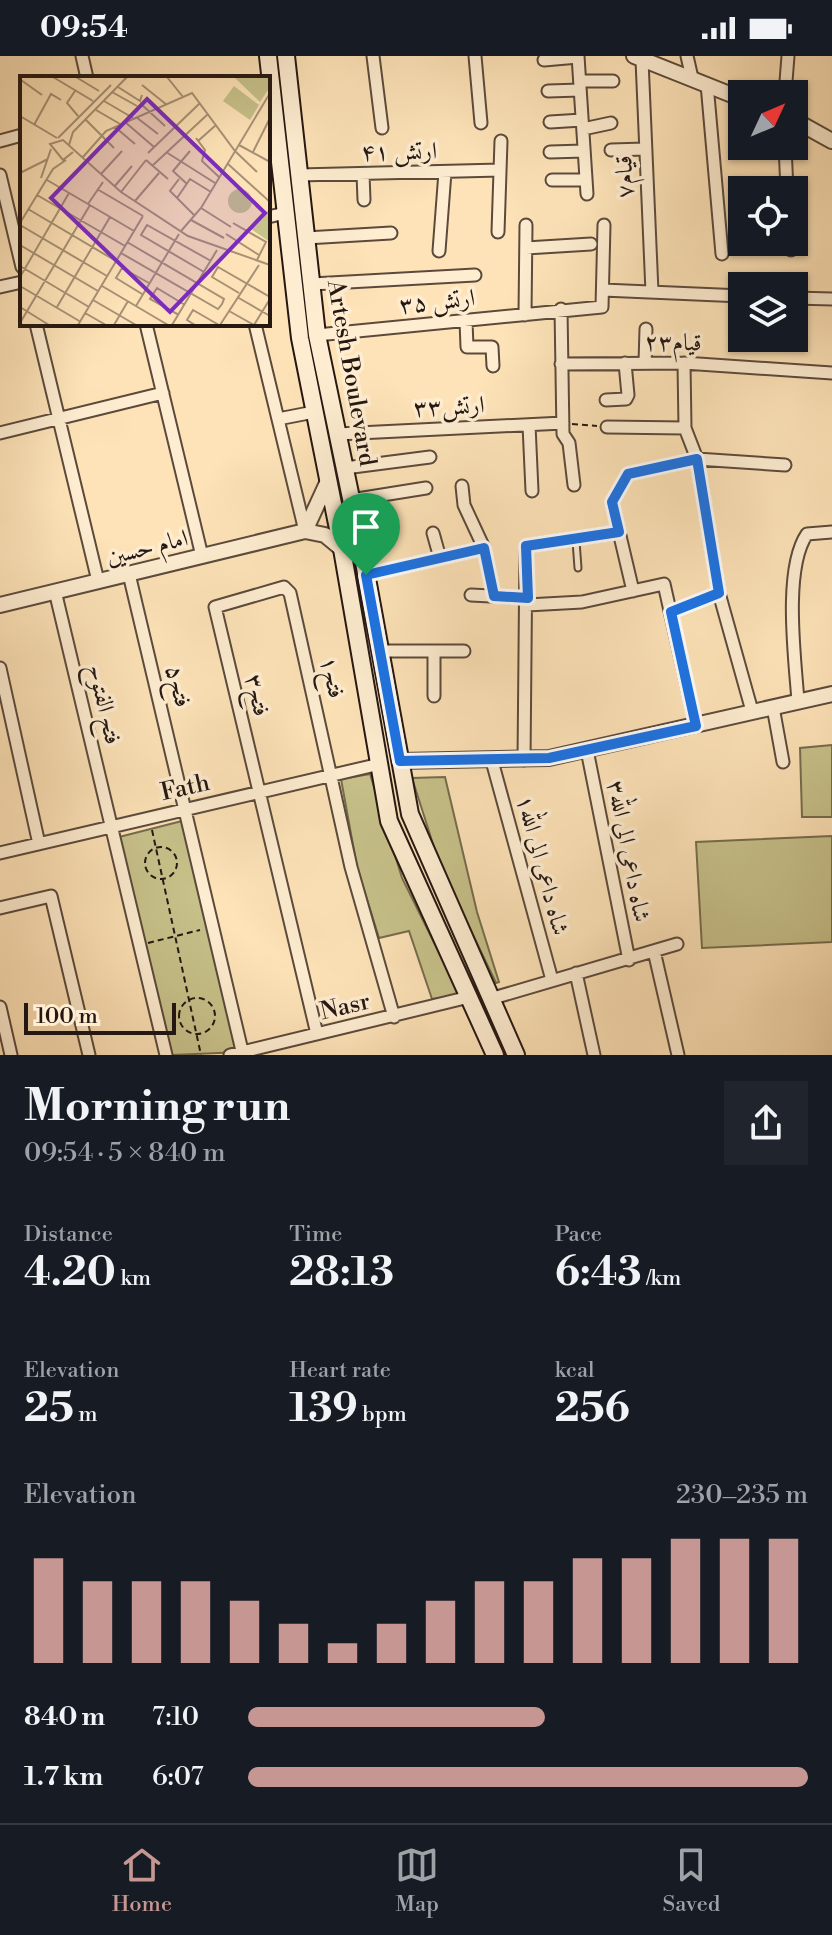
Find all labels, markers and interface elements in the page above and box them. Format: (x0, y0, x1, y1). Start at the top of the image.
text: 09:54 (40, 9, 128, 47)
inset map (20, 76, 270, 326)
north arrow (728, 80, 808, 160)
map controls (728, 80, 808, 352)
street label: ارتش ۴۱ (361, 136, 437, 168)
street label: قیام۷ (609, 155, 646, 199)
button: locate (728, 176, 808, 256)
button: layers (728, 272, 808, 352)
street label: Artesh Boulevard (320, 277, 382, 469)
street label: ارتش ۳۵ (398, 283, 477, 321)
street label: قیام۲۳ (644, 328, 702, 363)
street label: ارتش۳۳ (413, 390, 485, 424)
pin (332, 493, 400, 575)
icon: arrive (344, 505, 388, 549)
street label: امام حسین (103, 523, 193, 577)
street label: ۱فتح (308, 653, 351, 702)
street label: فتح الفتوح (75, 661, 128, 749)
street label: ۵فتح (154, 662, 198, 712)
street label: ۳فتح (233, 671, 276, 720)
street label: Fath (158, 768, 213, 808)
street label: شاه داعی الی الله۳ (600, 777, 661, 925)
street label: شاه داعی الی الله۱ (509, 791, 580, 939)
street label: Nasr (317, 987, 373, 1027)
scale bar (24, 999, 176, 1035)
text: 100 m (36, 1003, 98, 1030)
text: Morning run (24, 1079, 290, 1134)
button: share (724, 1081, 808, 1165)
text: 09:54 · 5 × 840 m (24, 1137, 225, 1169)
text: Distance (24, 1221, 113, 1248)
text: Time (289, 1221, 342, 1248)
text: Pace (555, 1221, 602, 1248)
text: 4.20 (24, 1248, 116, 1298)
text: 28:13 (289, 1248, 394, 1298)
text: 6:43 (555, 1248, 642, 1298)
text: km (116, 1265, 151, 1292)
text: /km (642, 1265, 681, 1292)
text: Elevation (24, 1357, 119, 1384)
text: Heart rate (289, 1357, 391, 1384)
text: kcal (555, 1357, 595, 1384)
text: 25 (24, 1384, 74, 1434)
text: 139 (289, 1384, 358, 1434)
text: 256 (555, 1384, 630, 1434)
text: m (74, 1401, 98, 1428)
text: bpm (358, 1401, 407, 1428)
text: Elevation (24, 1479, 137, 1511)
text: 230–235 m (676, 1479, 808, 1511)
text: 840 m (24, 1701, 105, 1733)
text: 7:10 (152, 1701, 199, 1733)
text: 1.7 km (24, 1761, 103, 1793)
text: 6:07 (152, 1761, 204, 1793)
tab: Home (112, 1843, 172, 1918)
tab: Map (395, 1843, 439, 1918)
tab: Saved (663, 1843, 720, 1918)

